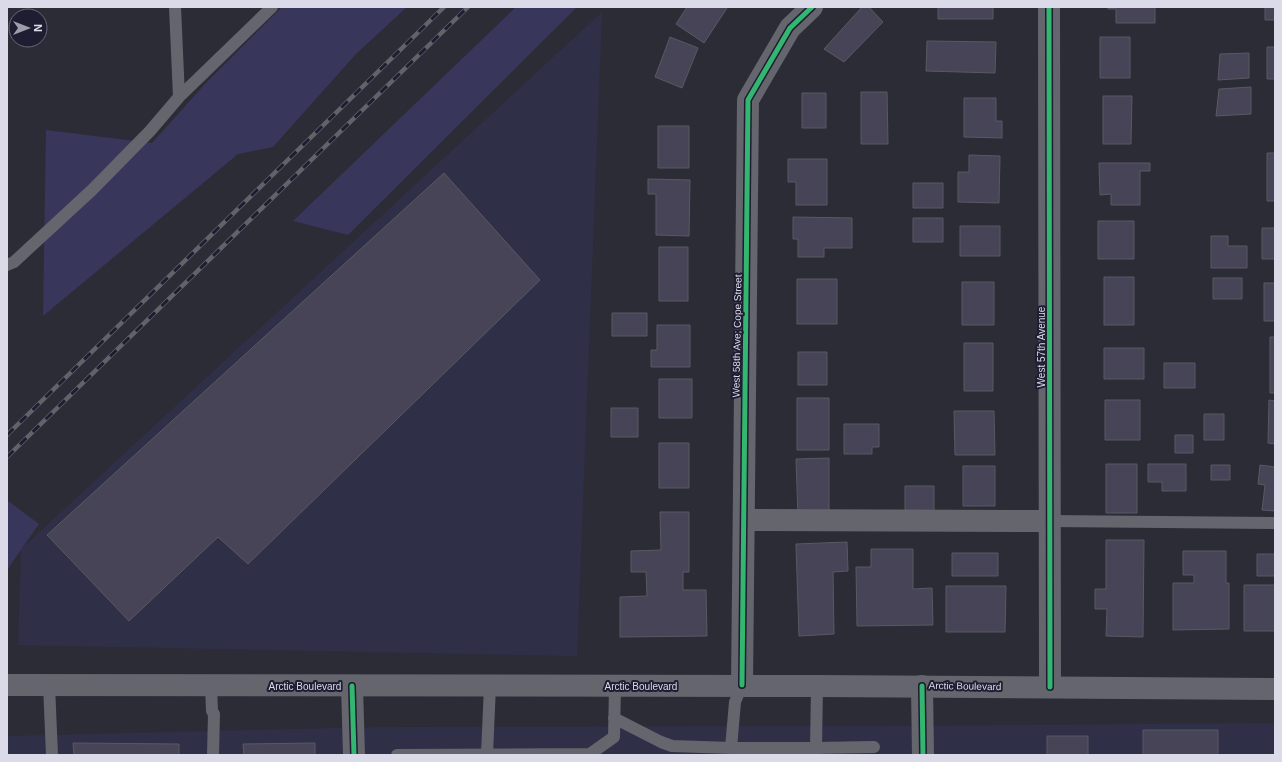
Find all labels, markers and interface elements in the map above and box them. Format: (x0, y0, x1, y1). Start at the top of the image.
north arrow (8, 8, 48, 48)
text: N (32, 24, 44, 32)
street label: West 58th Ave; Cope Street (730, 274, 744, 398)
street label: West 57th Avenue (1036, 306, 1047, 387)
street label: Arctic Boulevard (929, 680, 1001, 692)
street label: Arctic Boulevard (269, 681, 341, 692)
street label: Arctic Boulevard (605, 681, 677, 692)

